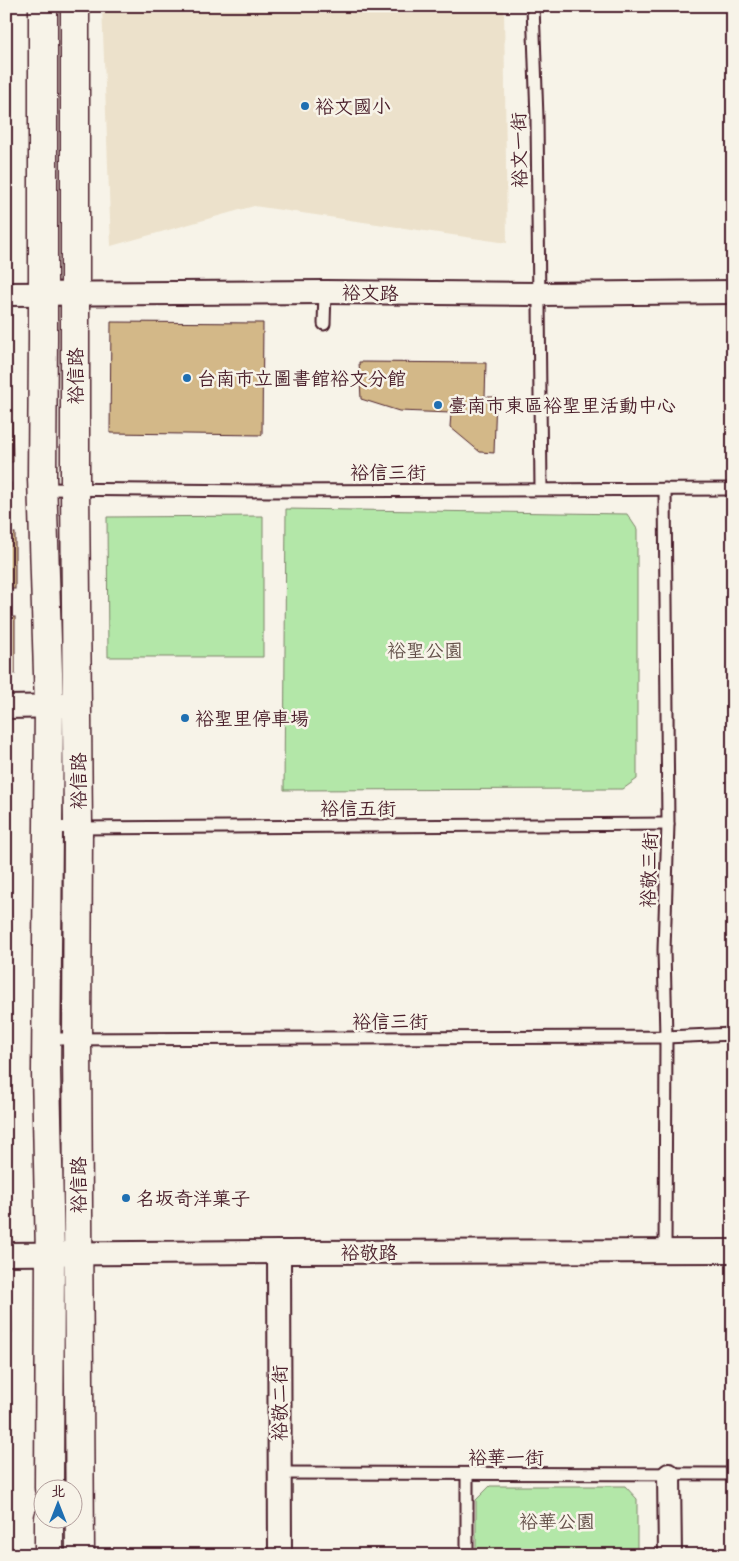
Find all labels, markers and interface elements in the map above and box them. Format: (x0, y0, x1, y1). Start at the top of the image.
place label: 裕文國小 (315, 90, 391, 123)
marker: 裕文國小 (299, 100, 311, 112)
street label: 裕文一街 (502, 112, 536, 188)
street label: 裕文路 (341, 276, 399, 310)
street label: 裕信路 (59, 347, 92, 405)
place label: 台南市立圖書館裕文分館 (197, 362, 406, 395)
marker: 台南市立圖書館裕文分館 (181, 372, 193, 384)
place label: 臺南市東區裕聖里活動中心 (448, 389, 676, 422)
marker: 臺南市東區裕聖里活動中心 (432, 399, 444, 411)
street label: 裕信三街 (350, 456, 426, 489)
park label: 裕聖公園 (387, 634, 463, 667)
place label: 裕聖里停車場 (195, 702, 309, 735)
marker: 裕聖里停車場 (179, 712, 191, 724)
street label: 裕信路 (62, 752, 95, 810)
street label: 裕信五街 (320, 792, 396, 825)
street label: 裕敬三街 (631, 831, 667, 909)
street label: 裕信三街 (352, 1005, 428, 1038)
street label: 裕信路 (62, 1156, 95, 1214)
place label: 名坂奇洋菓子 (136, 1182, 250, 1215)
marker: 名坂奇洋菓子 (120, 1192, 132, 1204)
street label: 裕敬路 (340, 1236, 398, 1269)
street label: 裕敬二街 (263, 1365, 296, 1441)
street label: 裕華一街 (468, 1441, 544, 1474)
north arrow (32, 1478, 82, 1528)
text: 北 (51, 1479, 65, 1504)
park label: 裕華公園 (519, 1505, 595, 1538)

